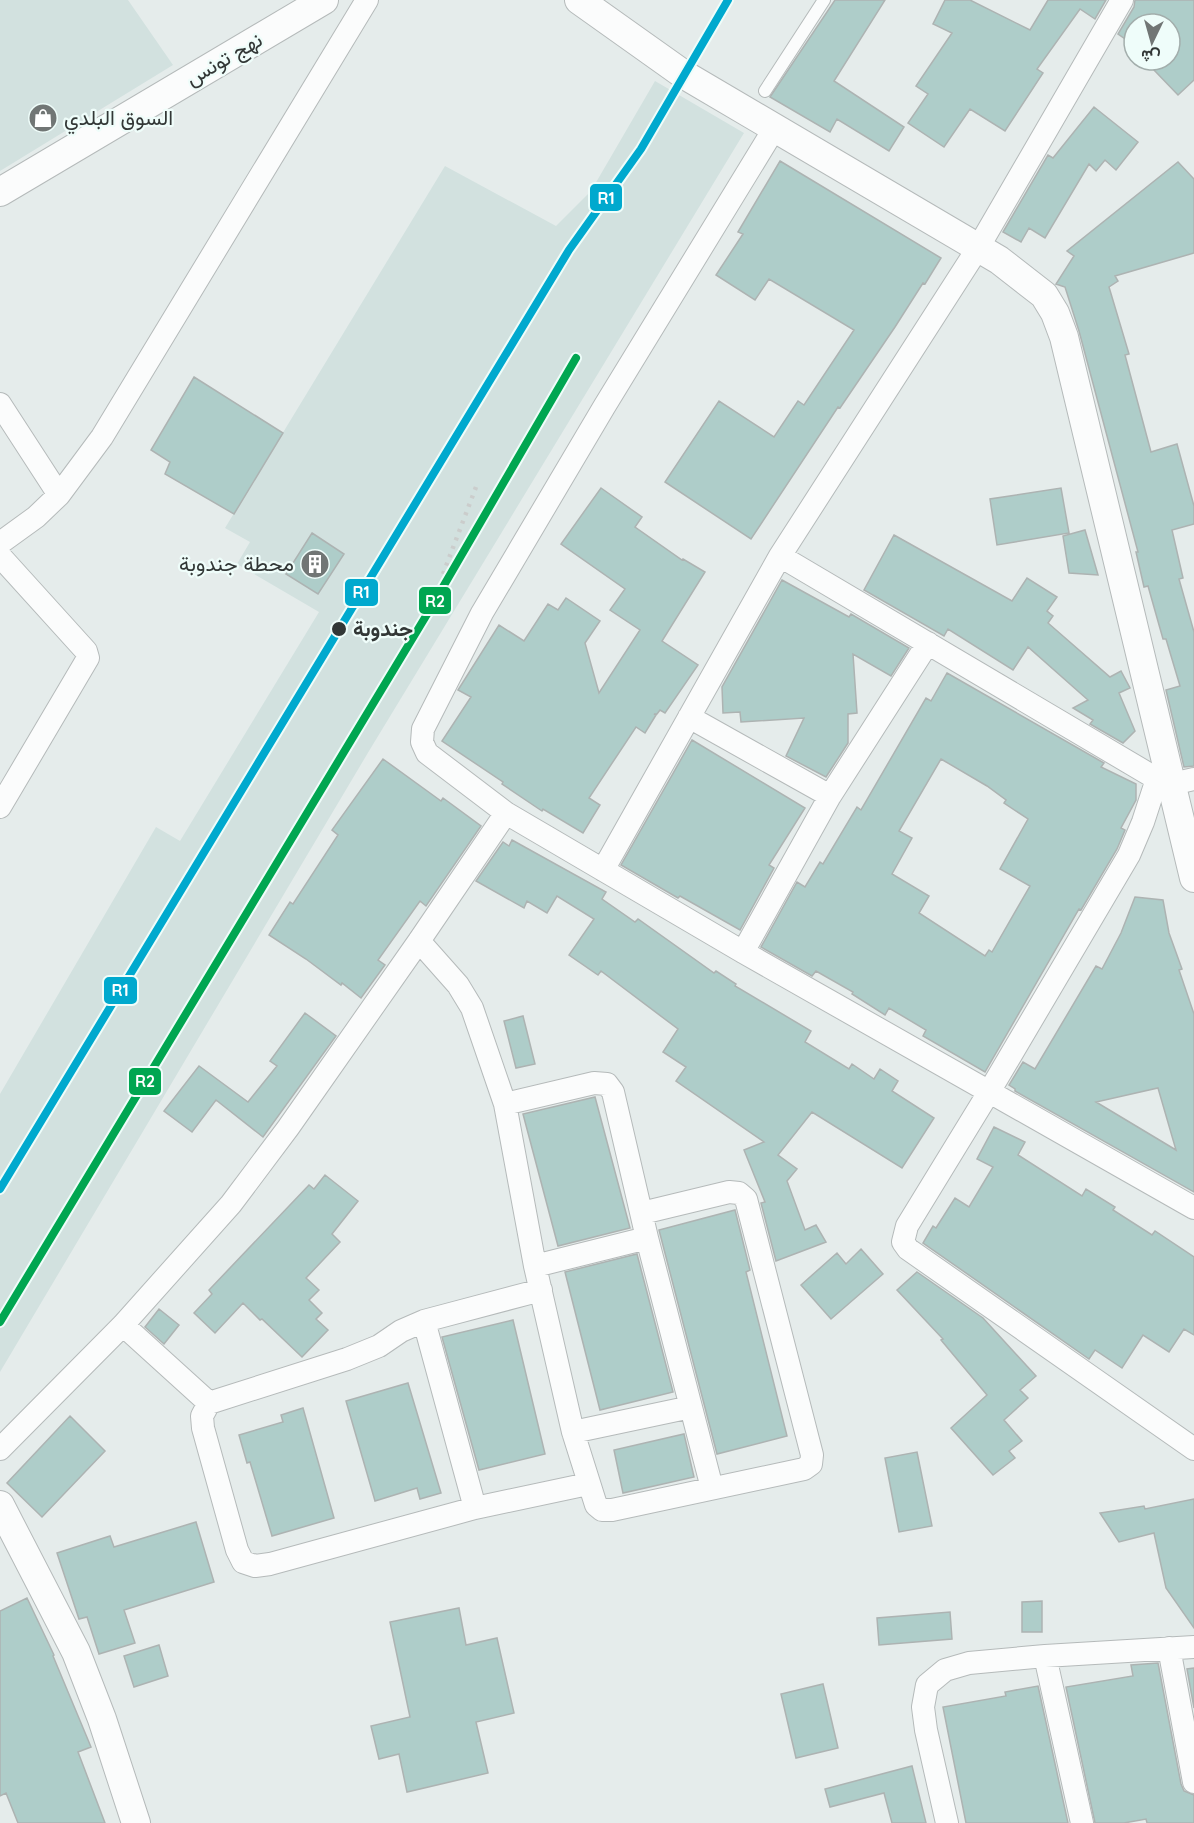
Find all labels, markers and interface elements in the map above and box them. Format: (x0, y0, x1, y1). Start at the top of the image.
north arrow (1122, 12, 1182, 72)
street label: نهج تونس (180, 26, 268, 92)
text: ش (1140, 46, 1161, 68)
shop icon: السوق البلدي (27, 102, 59, 134)
place label: السوق البلدي (64, 104, 173, 135)
line badge: R1 (589, 183, 623, 212)
text: R1 (597, 188, 615, 208)
building icon: محطة جندوبة (299, 548, 331, 580)
place label: محطة جندوبة (179, 550, 294, 577)
line badge: R1 (344, 578, 379, 607)
text: R1 (352, 582, 370, 602)
line badge: R2 (418, 586, 452, 615)
text: R2 (425, 591, 445, 611)
place label: جندوبة (353, 615, 413, 642)
marker: جندوبة (330, 620, 348, 638)
line badge: R1 (103, 976, 138, 1005)
text: R1 (111, 980, 129, 1000)
line badge: R2 (128, 1067, 162, 1096)
text: R2 (135, 1071, 155, 1091)

